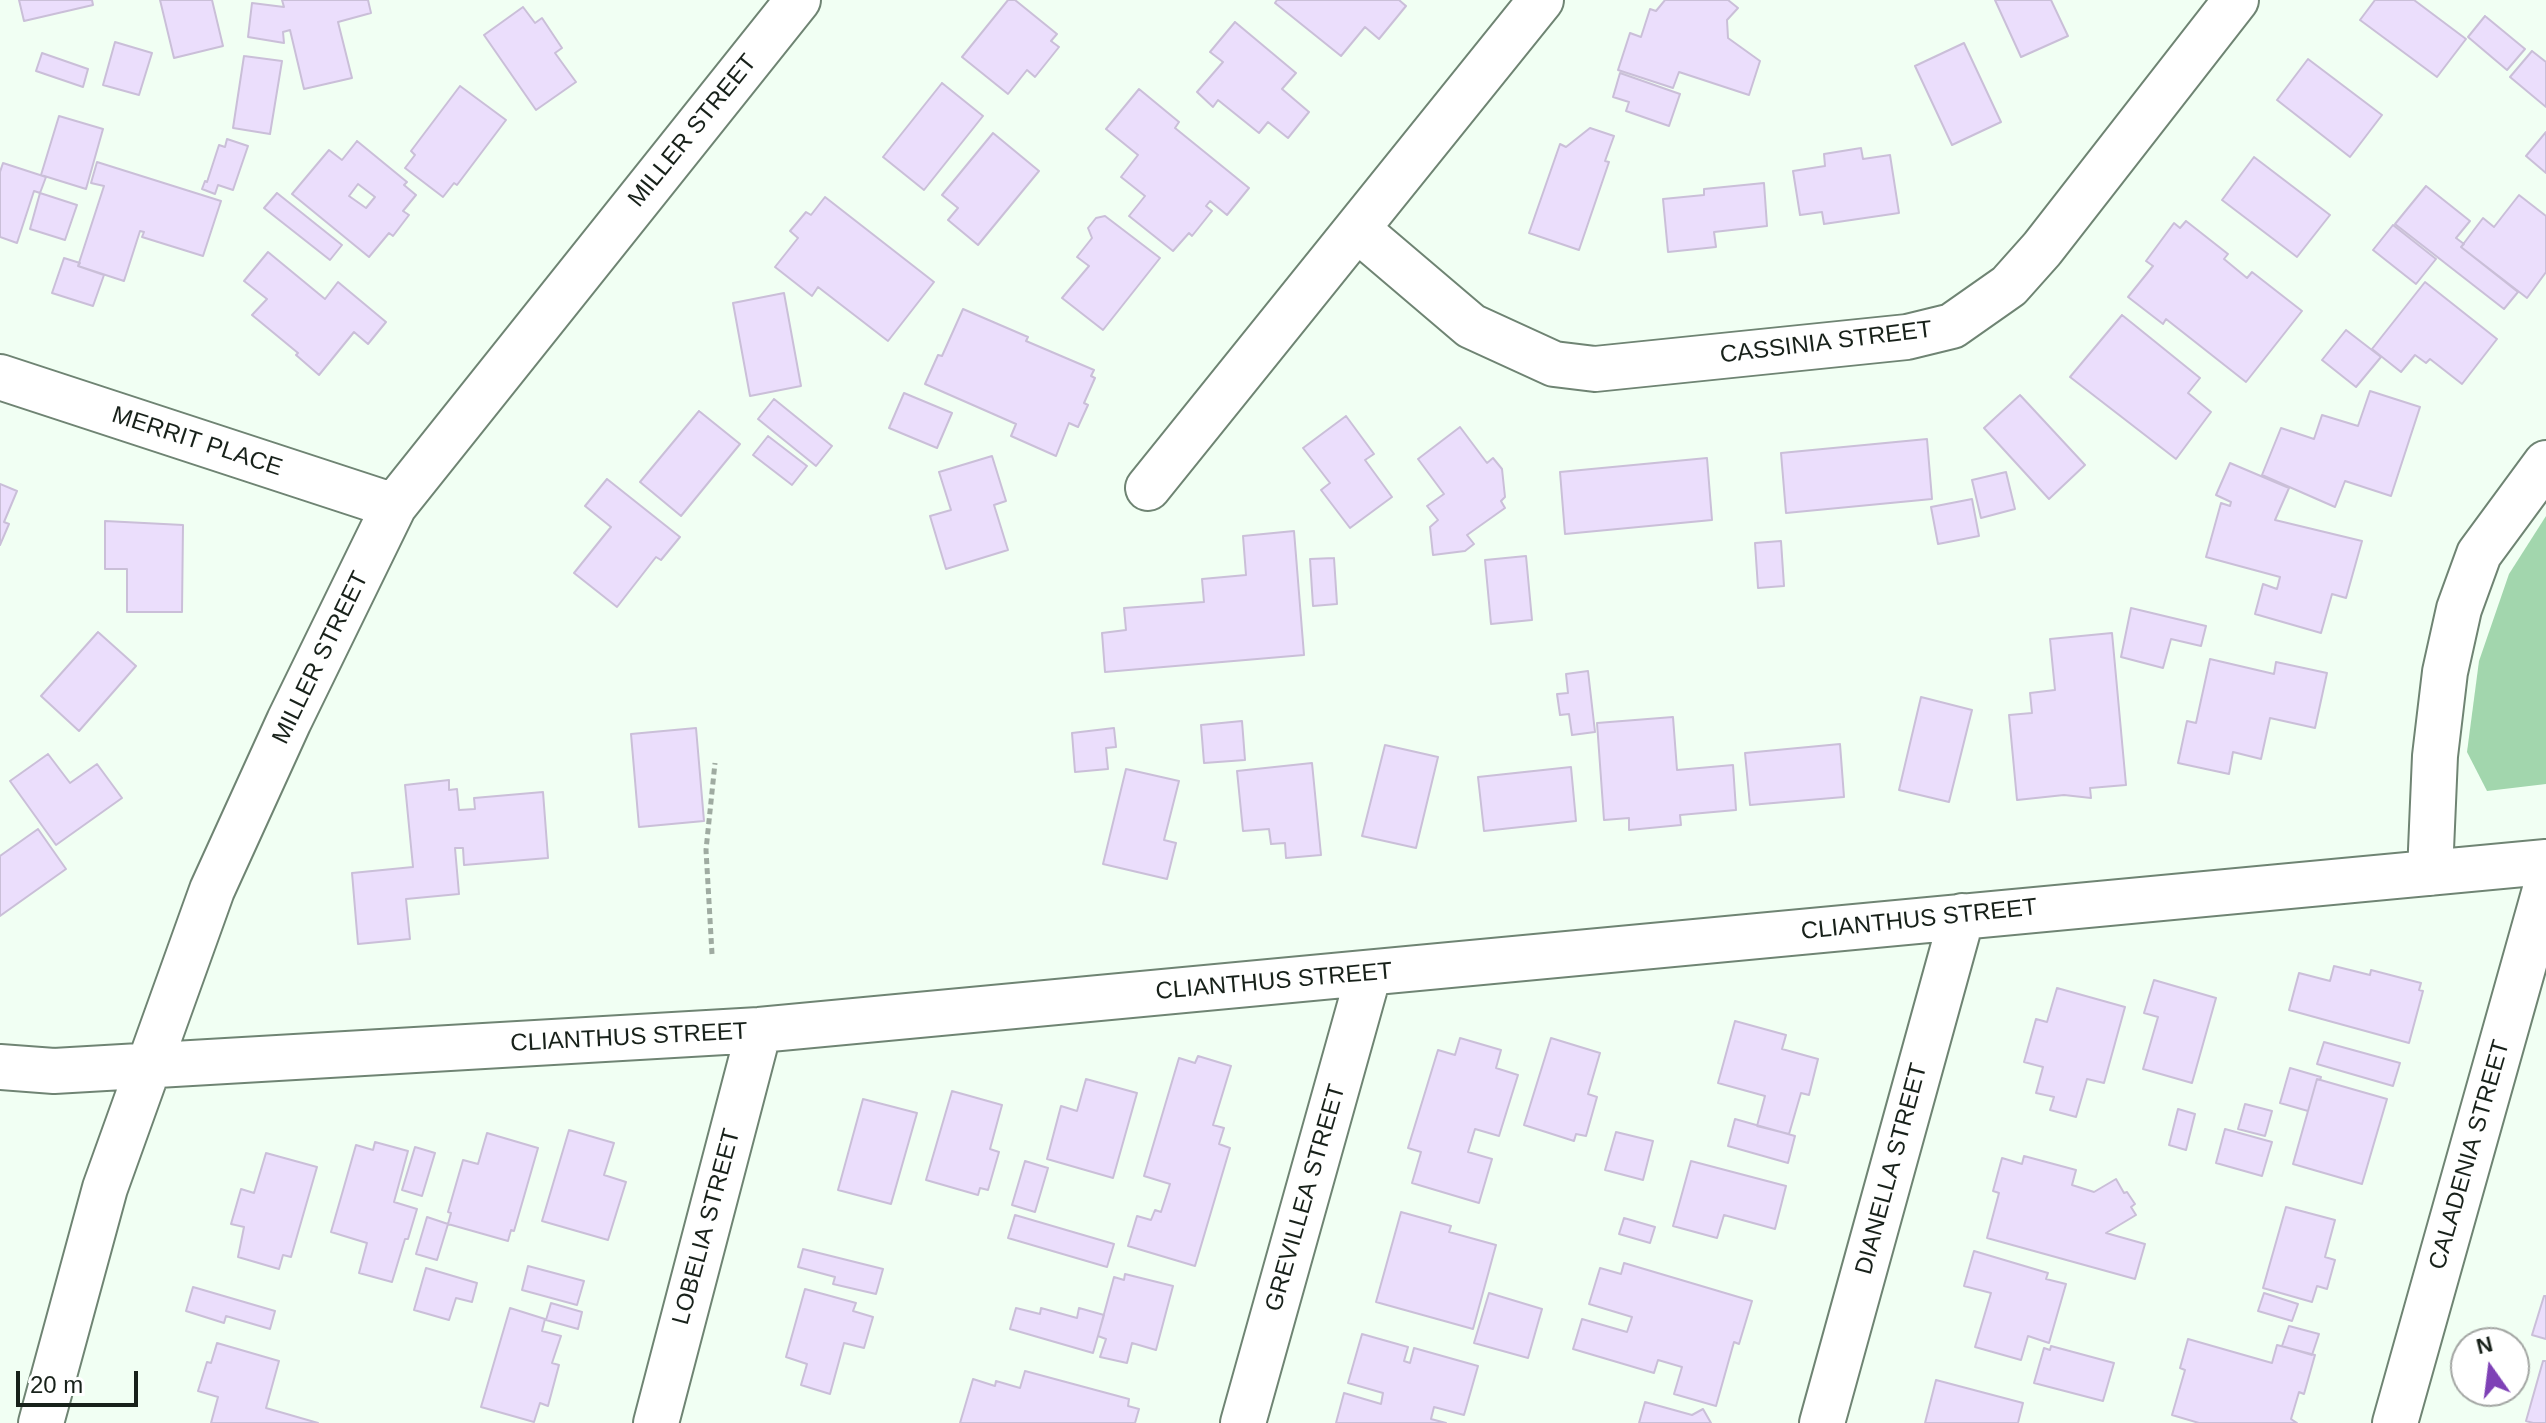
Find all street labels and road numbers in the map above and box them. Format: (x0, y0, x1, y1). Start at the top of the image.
street label: MILLER STREET (623, 49, 763, 213)
street label: CASSINIA STREET (1718, 316, 1934, 370)
street label: MERRIT PLACE (108, 401, 286, 483)
street label: MILLER STREET (267, 567, 375, 749)
street label: CLIANTHUS STREET (1799, 893, 2039, 947)
street label: CLIANTHUS STREET (1155, 957, 1393, 1007)
street label: CLIANTHUS STREET (510, 1017, 748, 1059)
street label: CALADENIA STREET (2423, 1037, 2517, 1273)
street label: DIANELLA STREET (1850, 1060, 1934, 1278)
street label: GREVILLEA STREET (1260, 1081, 1352, 1315)
street label: LOBELIA STREET (667, 1126, 747, 1328)

